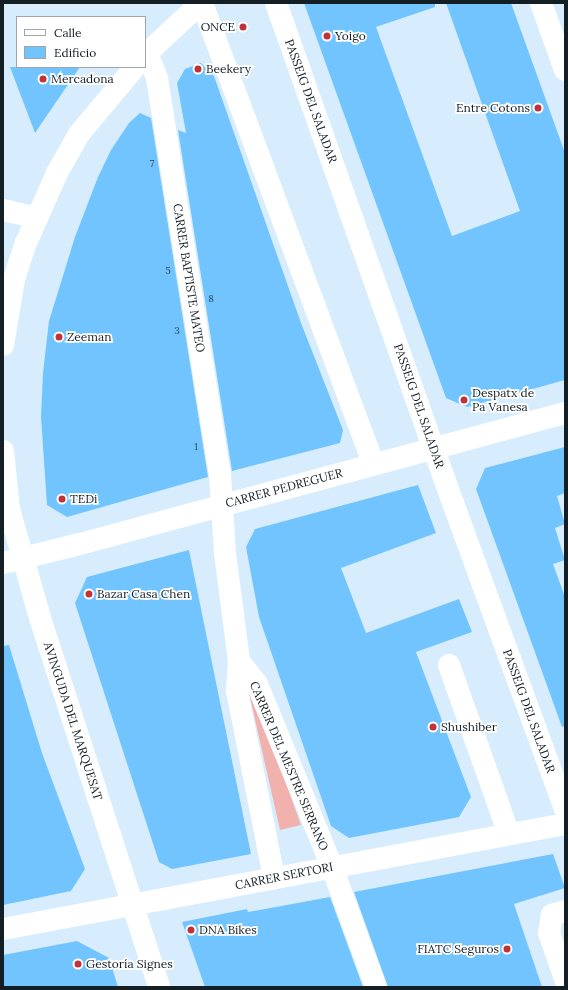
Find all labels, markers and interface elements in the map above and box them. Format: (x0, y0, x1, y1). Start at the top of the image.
legend (16, 16, 146, 68)
place label: ONCE (201, 20, 235, 34)
marker: ONCE (238, 22, 248, 32)
text: Calle (54, 25, 82, 40)
place label: Yoigo (335, 29, 366, 43)
marker: Yoigo (322, 31, 332, 41)
street label: PASSEIG DEL SALADAR (282, 37, 340, 165)
text: Edificio (54, 45, 96, 60)
place label: Beekery (206, 62, 251, 76)
marker: Beekery (193, 64, 203, 74)
place label: Mercadona (51, 72, 114, 86)
marker: Mercadona (38, 74, 48, 84)
place label: Entre Cotons (456, 101, 530, 115)
marker: Entre Cotons (533, 103, 543, 113)
house number: 7 (150, 158, 154, 170)
street label: CARRER BAPTISTE MATEO (170, 202, 208, 354)
house number: 5 (165, 265, 171, 277)
house number: 8 (208, 293, 214, 305)
house number: 3 (174, 325, 180, 337)
place label: Zeeman (67, 330, 111, 344)
marker: Zeeman (54, 332, 64, 342)
street label: PASSEIG DEL SALADAR (391, 342, 447, 470)
place label: Despatx de Pa Vanesa (472, 386, 534, 414)
marker: Despatx de Pa Vanesa (459, 395, 469, 405)
house number: 1 (194, 441, 198, 453)
street label: CARRER PEDREGUER (224, 465, 344, 511)
place label: TEDi (70, 492, 97, 506)
marker: TEDi (57, 494, 67, 504)
place label: Bazar Casa Chen (97, 587, 190, 601)
marker: Bazar Casa Chen (84, 589, 94, 599)
street label: AVINGUDA DEL MARQUESAT (41, 640, 105, 802)
street label: PASSEIG DEL SALADAR (500, 647, 558, 775)
street label: CARRER DEL MESTRE SERRANO (247, 679, 331, 853)
place label: Shushiber (441, 720, 497, 734)
marker: Shushiber (428, 722, 438, 732)
street label: CARRER SERTORI (234, 859, 334, 893)
place label: DNA Bikes (199, 923, 257, 937)
marker: DNA Bikes (186, 925, 196, 935)
place label: FIATC Seguros (417, 942, 499, 956)
marker: FIATC Seguros (502, 944, 512, 954)
place label: Gestoría Signes (86, 957, 173, 971)
marker: Gestoría Signes (73, 959, 83, 969)

